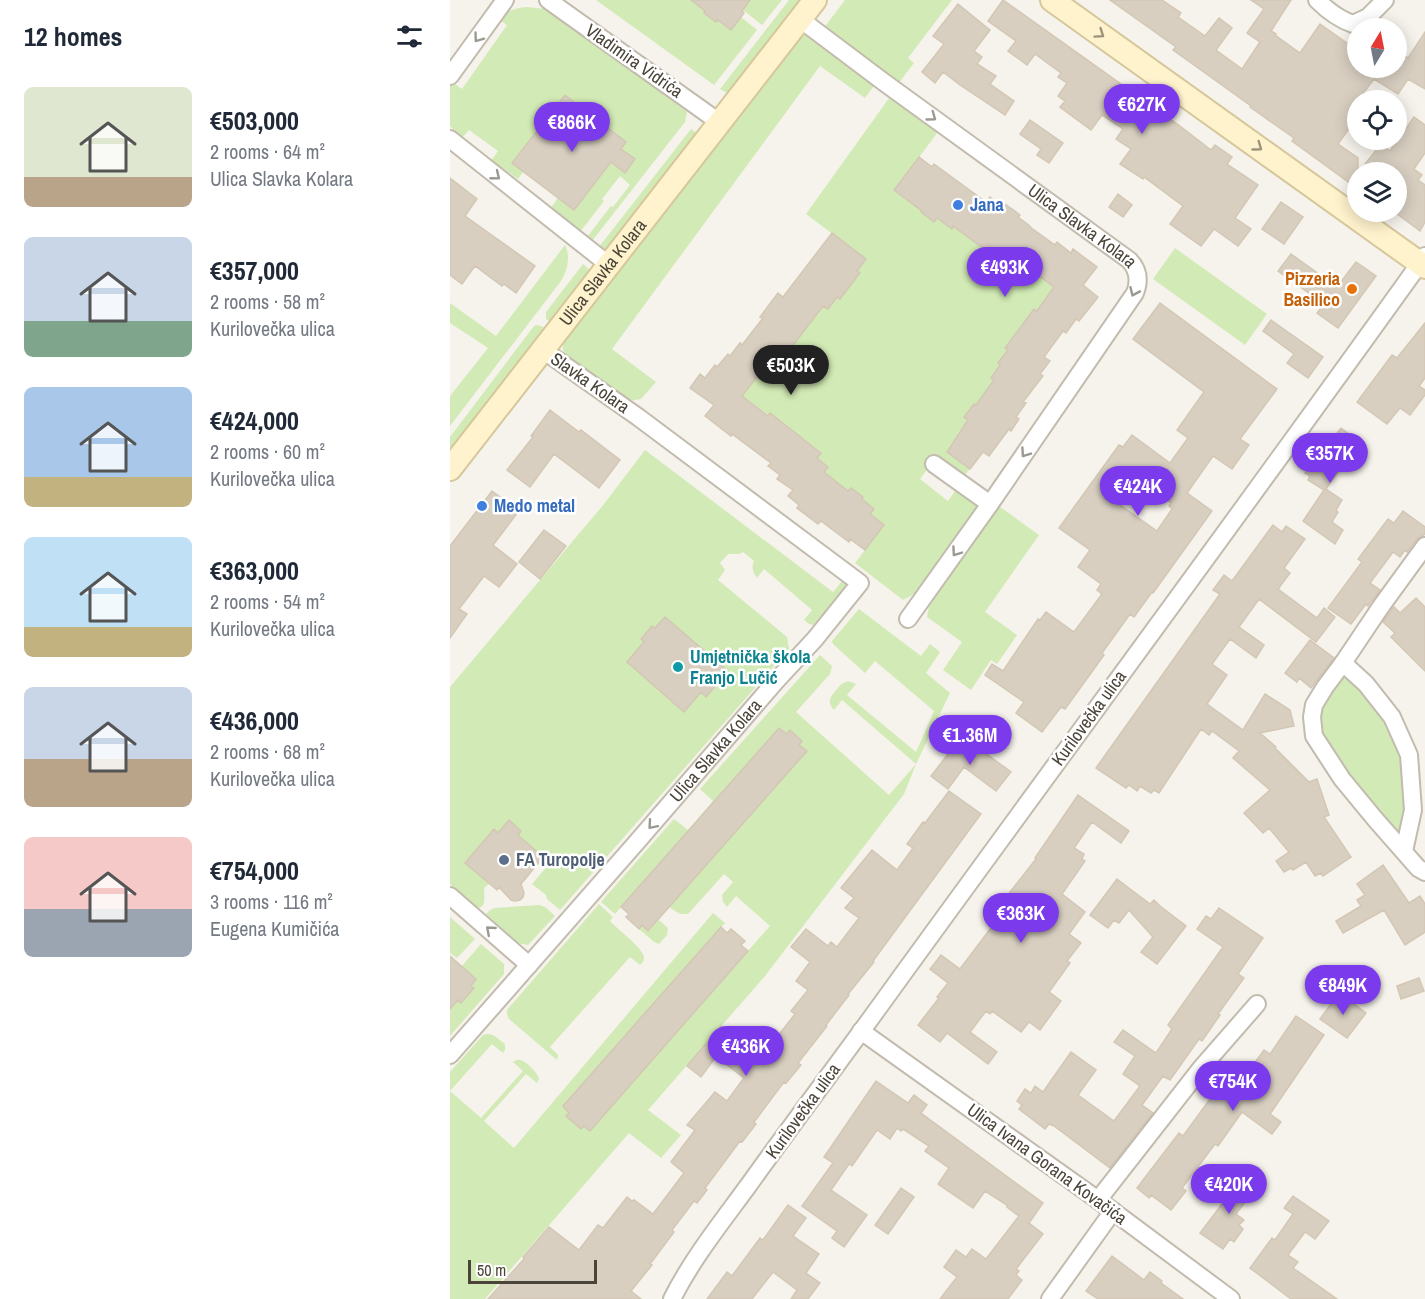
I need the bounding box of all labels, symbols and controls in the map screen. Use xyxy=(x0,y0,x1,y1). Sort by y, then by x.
street label: Vladimira Vidrića xyxy=(581,18,688,103)
north arrow xyxy=(1347,18,1407,78)
map controls xyxy=(1347,18,1407,222)
text: 12 homes xyxy=(24,19,122,54)
icon: filters xyxy=(393,20,426,53)
one-way arrow xyxy=(1093,27,1104,38)
one-way arrow xyxy=(474,31,485,42)
pin: €627K xyxy=(1100,84,1184,135)
text: €627K xyxy=(1118,90,1166,117)
button: locate xyxy=(1347,90,1407,150)
pin: €866K xyxy=(530,102,614,153)
text: €503,000 xyxy=(210,103,299,138)
text: €866K xyxy=(548,108,596,135)
one-way arrow xyxy=(925,110,936,121)
icon: home xyxy=(72,111,144,183)
text: 2 rooms · 64 m² xyxy=(210,138,325,165)
one-way arrow xyxy=(1252,140,1263,151)
button: layers xyxy=(1347,162,1407,222)
text: Ulica Slavka Kolara xyxy=(210,165,353,192)
one-way arrow xyxy=(489,168,500,179)
street label: Ulica Slavka Kolara xyxy=(1023,178,1143,273)
place label: Jana xyxy=(970,192,1004,217)
marker: Jana xyxy=(951,198,965,212)
street label: Ulica Slavka Kolara xyxy=(553,214,652,331)
pin: €493K xyxy=(963,247,1047,298)
text: €357,000 xyxy=(210,253,299,288)
text: €493K xyxy=(981,253,1029,280)
icon: home xyxy=(72,261,144,333)
place label: Pizzeria Basilico xyxy=(1283,266,1341,312)
marker: Pizzeria Basilico xyxy=(1345,282,1359,296)
one-way arrow xyxy=(1129,285,1141,296)
text: 2 rooms · 58 m² xyxy=(210,288,325,315)
text: Kurilovečka ulica xyxy=(210,315,335,342)
pin: €503K xyxy=(749,345,833,396)
street label: Slavka Kolara xyxy=(546,346,635,419)
text: €503K xyxy=(767,351,815,378)
text: €424,000 xyxy=(210,403,299,438)
icon: home xyxy=(72,411,144,483)
pin: €357K xyxy=(1288,433,1372,484)
text: 2 rooms · 60 m² xyxy=(210,438,325,465)
text: €357K xyxy=(1306,439,1354,466)
one-way arrow xyxy=(1021,446,1032,457)
text: Kurilovečka ulica xyxy=(210,465,335,492)
pin: €424K xyxy=(1096,466,1180,517)
text: €424K xyxy=(1114,472,1162,499)
place label: Medo metal xyxy=(494,493,575,518)
marker: Medo metal xyxy=(475,499,489,513)
one-way arrow xyxy=(952,545,963,556)
text: €363,000 xyxy=(210,553,299,588)
icon: home xyxy=(72,561,144,633)
text: 2 rooms · 54 m² xyxy=(210,588,325,615)
text: Kurilovečka ulica xyxy=(210,615,335,642)
place label: Umjetnička škola Franjo Lučić xyxy=(690,644,811,690)
marker: Umjetnička škola Franjo Lučić xyxy=(671,660,685,674)
street label: Kurilovečka ulica xyxy=(1045,665,1132,771)
street label: Ulica Slavka Kolara xyxy=(664,693,767,807)
text: €436,000 xyxy=(210,703,299,738)
icon: home xyxy=(72,711,144,783)
pin: €1.36M xyxy=(921,715,1019,766)
text: €1.36M xyxy=(943,721,997,748)
text: 2 rooms · 68 m² xyxy=(210,738,325,765)
text: Kurilovečka ulica xyxy=(210,765,335,792)
one-way arrow xyxy=(648,818,659,829)
place label: FA Turopolje xyxy=(516,847,605,872)
text: €754,000 xyxy=(210,853,299,888)
marker: FA Turopolje xyxy=(497,853,511,867)
icon: home xyxy=(72,861,144,933)
text: 3 rooms · 116 m² xyxy=(210,888,333,915)
pin: €363K xyxy=(979,893,1063,944)
text: €363K xyxy=(997,899,1045,926)
text: Eugena Kumičića xyxy=(210,915,339,942)
one-way arrow xyxy=(486,926,497,937)
pin: €849K xyxy=(1301,965,1385,1016)
text: €849K xyxy=(1319,971,1367,998)
pin: €436K xyxy=(704,1026,788,1077)
text: €436K xyxy=(722,1032,770,1059)
street label: Kurilovečka ulica xyxy=(759,1058,846,1164)
pin: €754K xyxy=(1191,1061,1275,1112)
text: €754K xyxy=(1209,1067,1257,1094)
street label: Ulica Ivana Gorana Kovačića xyxy=(962,1097,1132,1230)
pin: €420K xyxy=(1187,1164,1271,1215)
text: €420K xyxy=(1205,1170,1253,1197)
scale bar xyxy=(468,1257,597,1284)
text: 50 m xyxy=(477,1259,506,1281)

